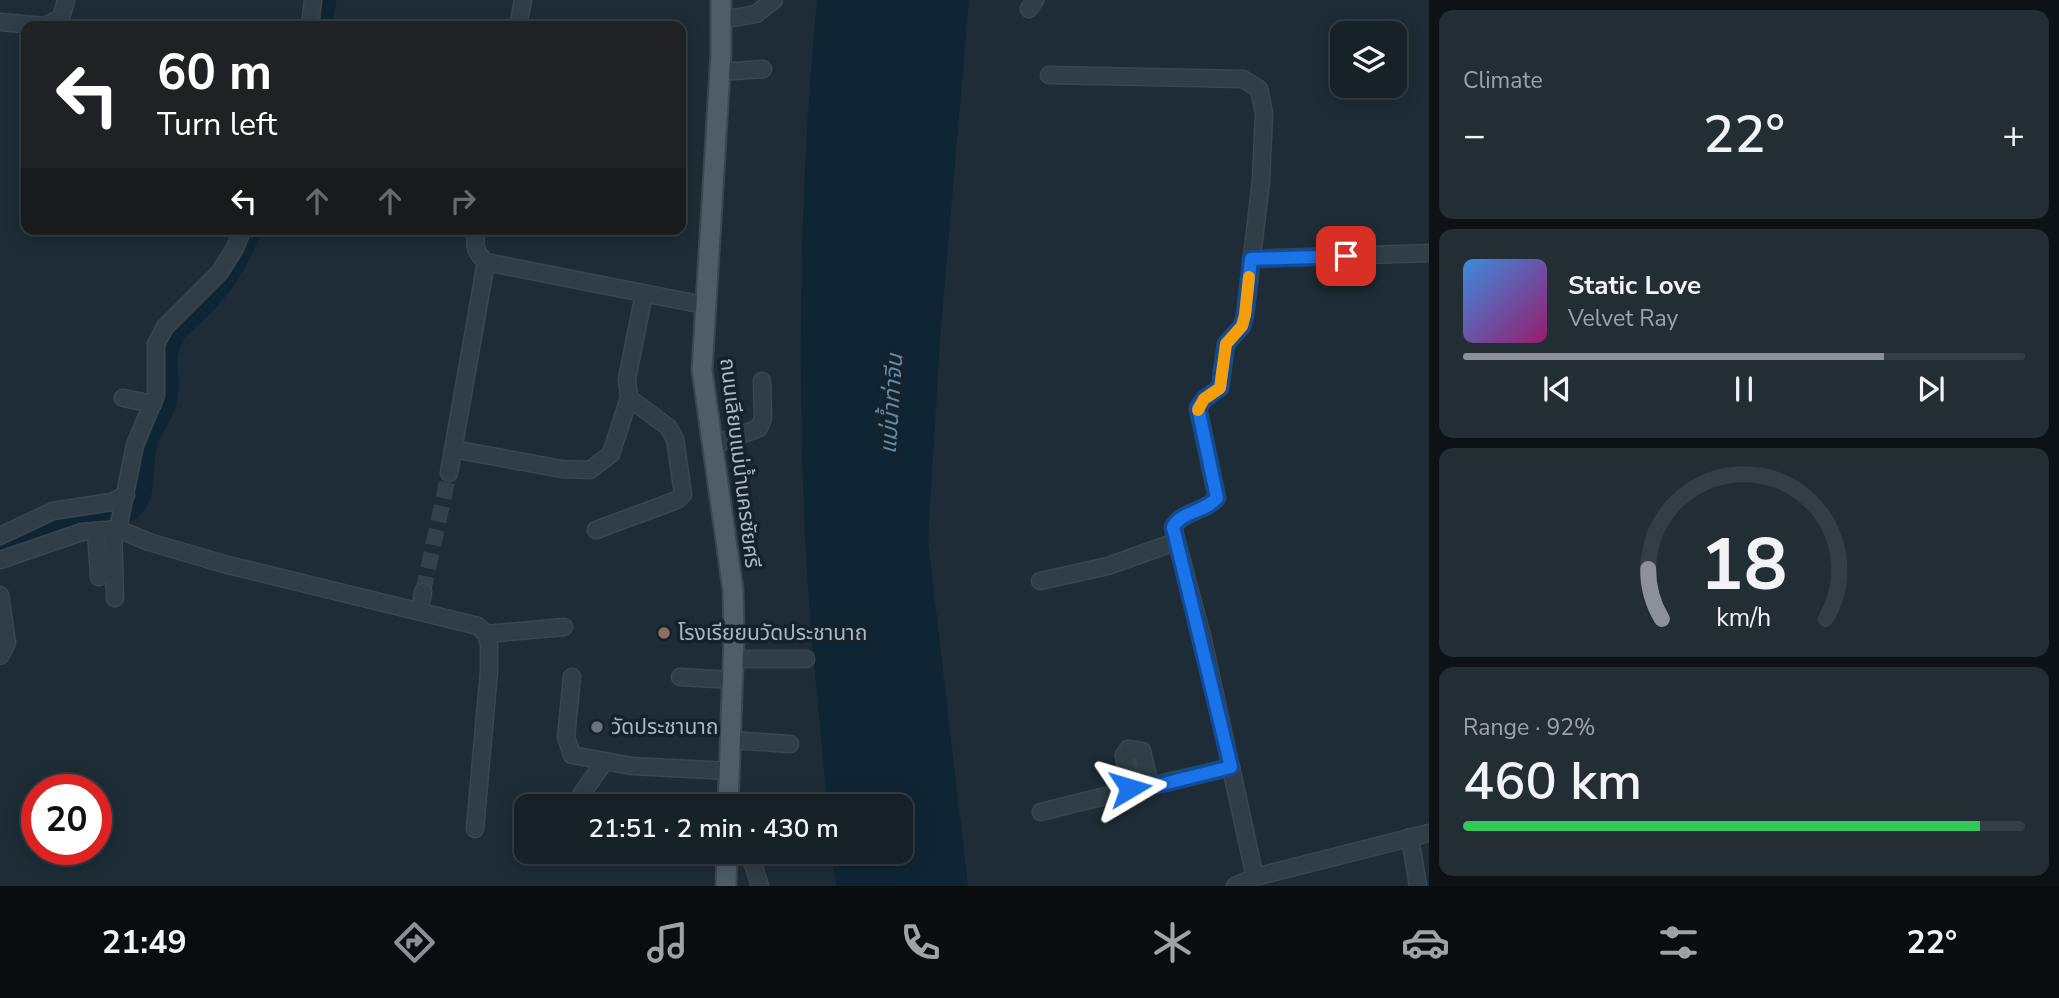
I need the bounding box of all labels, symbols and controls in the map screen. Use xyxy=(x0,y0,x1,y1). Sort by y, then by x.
map controls xyxy=(1330,21,1407,98)
button: layers xyxy=(1330,21,1407,98)
text: 60 m xyxy=(157,39,272,106)
icon: left xyxy=(42,49,133,140)
text: Climate xyxy=(1463,65,1543,96)
text: 22° xyxy=(1703,99,1785,170)
text: Turn left xyxy=(157,103,277,146)
text: − xyxy=(1463,110,1486,161)
text: + xyxy=(2002,110,2025,161)
icon: left xyxy=(225,182,263,220)
icon: ahead xyxy=(298,182,336,220)
icon: ahead xyxy=(371,182,409,220)
icon: right xyxy=(444,182,482,220)
pin xyxy=(1316,226,1376,286)
icon: arrive xyxy=(1327,237,1365,275)
text: Static Love xyxy=(1568,268,1701,303)
text: Velvet Ray xyxy=(1568,303,1678,334)
water label: แม่น้ำท่าจีน xyxy=(872,351,911,455)
street label: ถนนเลียบแม่น้ำนครชัยศรี xyxy=(713,356,768,570)
icon: previous xyxy=(1538,370,1576,408)
icon: pause xyxy=(1725,370,1763,408)
icon: next xyxy=(1912,370,1950,408)
text: 18 xyxy=(1700,515,1788,615)
text: km/h xyxy=(1716,600,1772,634)
place label: โรงเรียยนวัดประชานาถ xyxy=(678,619,867,647)
marker: โรงเรียยนวัดประชานาถ xyxy=(656,625,672,641)
text: Range · 92% xyxy=(1463,712,1595,743)
place label: วัดประชานาถ xyxy=(611,713,718,741)
marker: วัดประชานาถ xyxy=(589,719,605,735)
text: 460 km xyxy=(1463,746,1642,817)
position arrow xyxy=(1093,751,1167,825)
speed limit sign: 20 xyxy=(21,774,112,865)
text: 21:51 · 2 min · 430 m xyxy=(588,811,839,846)
icon: directions xyxy=(390,918,439,967)
icon: music xyxy=(643,918,692,967)
icon: phone xyxy=(896,918,945,967)
icon: climate xyxy=(1148,918,1197,967)
icon: car xyxy=(1401,918,1450,967)
icon: filters xyxy=(1654,918,1703,967)
text: 21:49 xyxy=(102,921,187,964)
text: 22° xyxy=(1907,921,1957,964)

